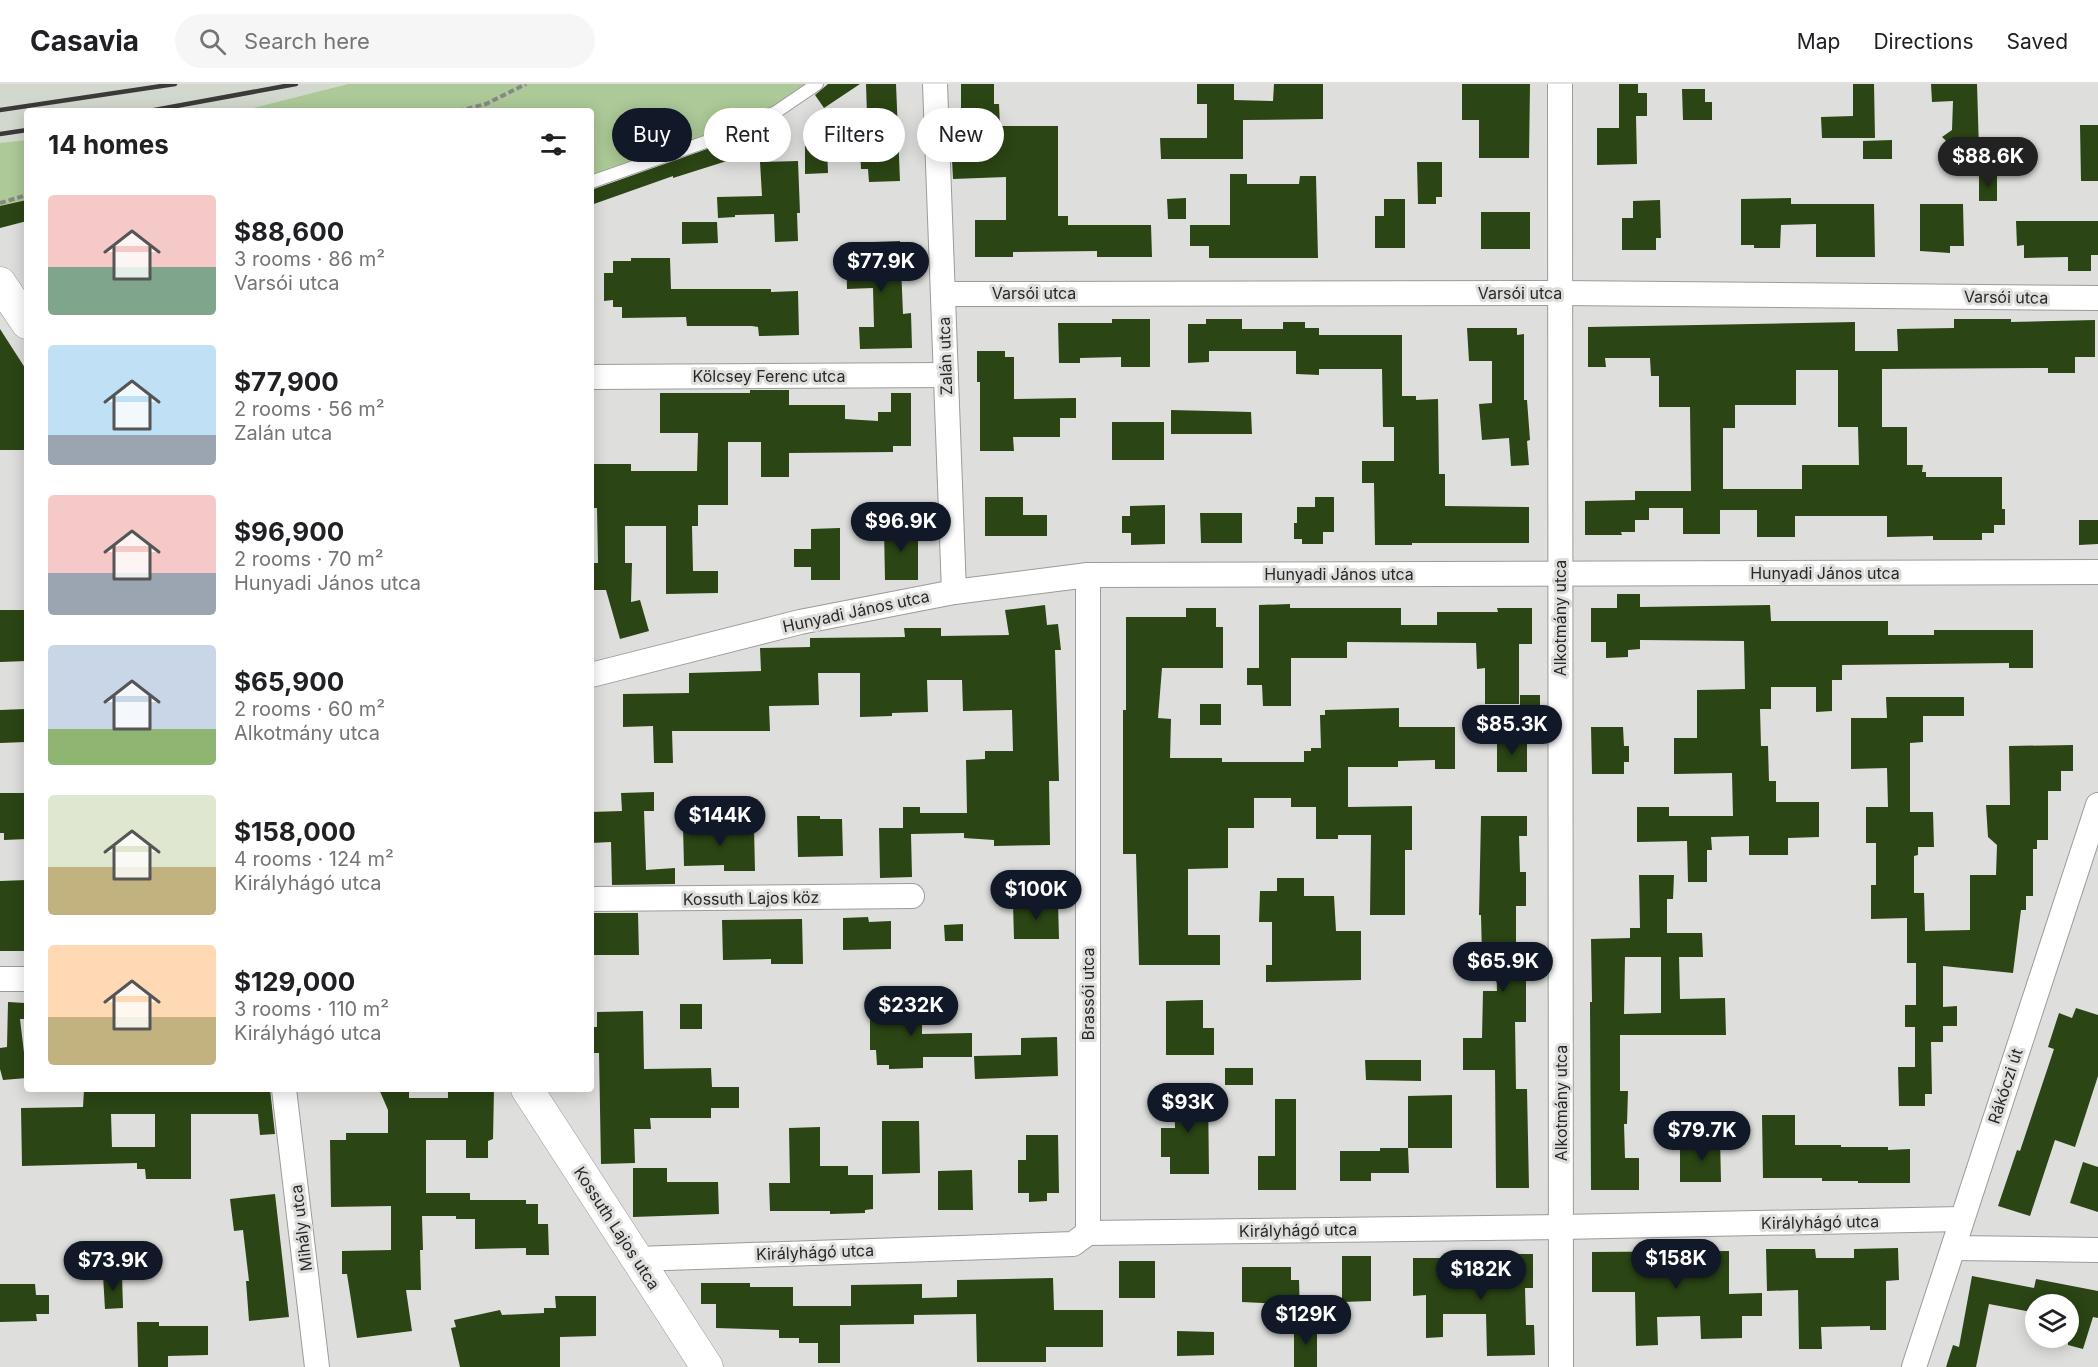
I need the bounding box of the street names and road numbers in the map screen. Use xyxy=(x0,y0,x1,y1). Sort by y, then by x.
street label: Varsói utca xyxy=(992,283,1076,303)
street label: Varsói utca xyxy=(1478,283,1562,303)
street label: Varsói utca xyxy=(1964,286,2048,308)
street label: Zalán utca xyxy=(934,316,956,396)
street label: Kölcsey Ferenc utca xyxy=(693,366,845,386)
street label: Alkotmány utca xyxy=(1550,560,1570,676)
street label: Hunyadi János utca xyxy=(1750,563,1900,583)
street label: Hunyadi János utca xyxy=(1264,564,1414,584)
street label: Hunyadi János utca xyxy=(781,586,931,636)
street label: Kossuth Lajos köz xyxy=(683,887,819,909)
street label: Brassói utca xyxy=(1078,947,1098,1041)
street label: Alkotmány utca xyxy=(1551,1045,1571,1161)
street label: Rákóczi út xyxy=(1983,1046,2027,1126)
street label: Kossuth Lajos utca xyxy=(570,1163,664,1293)
street label: Mihály utca xyxy=(286,1184,316,1272)
street label: Királyhágó utca xyxy=(1761,1211,1879,1233)
street label: Királyhágó utca xyxy=(1239,1219,1357,1241)
street label: Királyhágó utca xyxy=(756,1240,874,1264)

